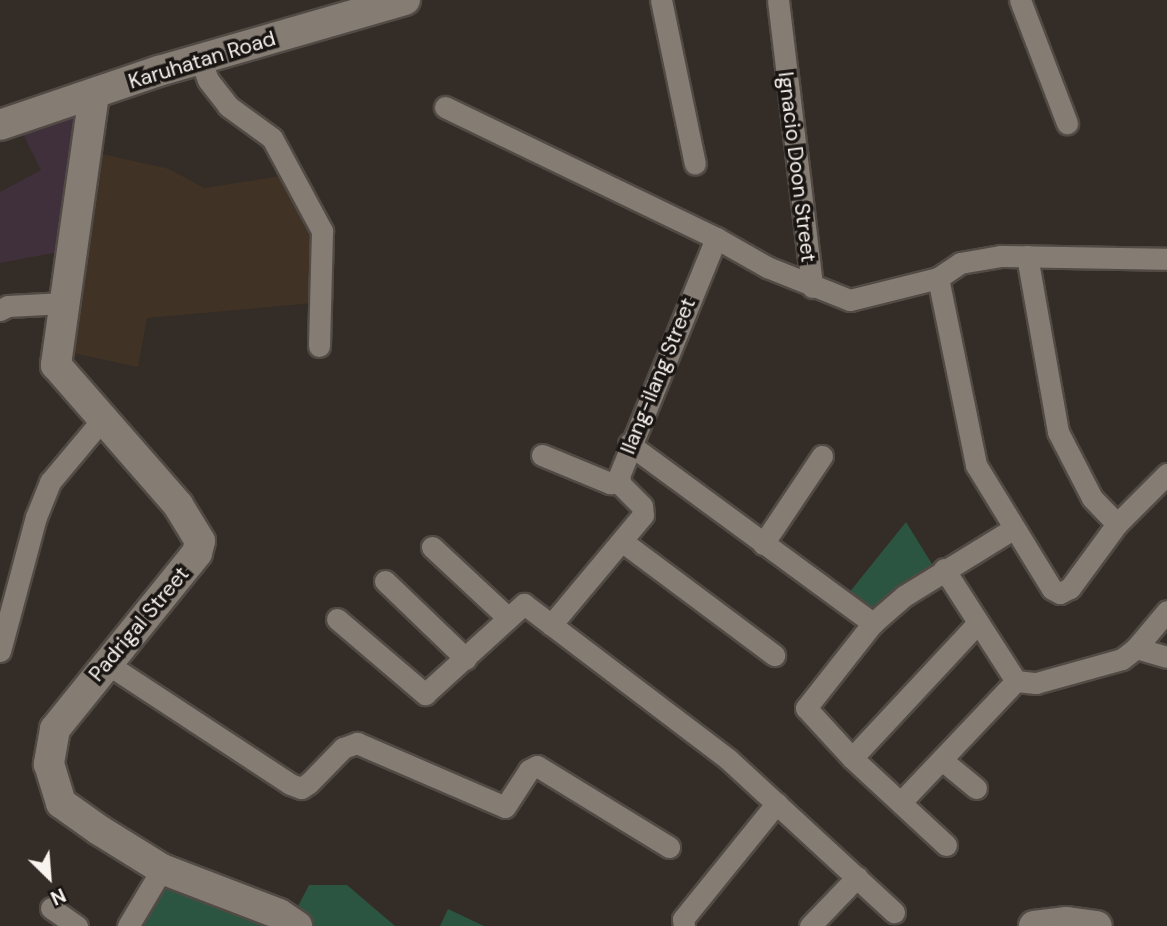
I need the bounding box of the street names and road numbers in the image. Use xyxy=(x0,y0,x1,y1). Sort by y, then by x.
street label: Karuhatan Road xyxy=(125,26,279,94)
street label: Ignacio Doon Street xyxy=(773,70,821,264)
street label: Ilang-ilang Street xyxy=(615,294,701,458)
street label: Padrigal Street xyxy=(84,562,194,686)

